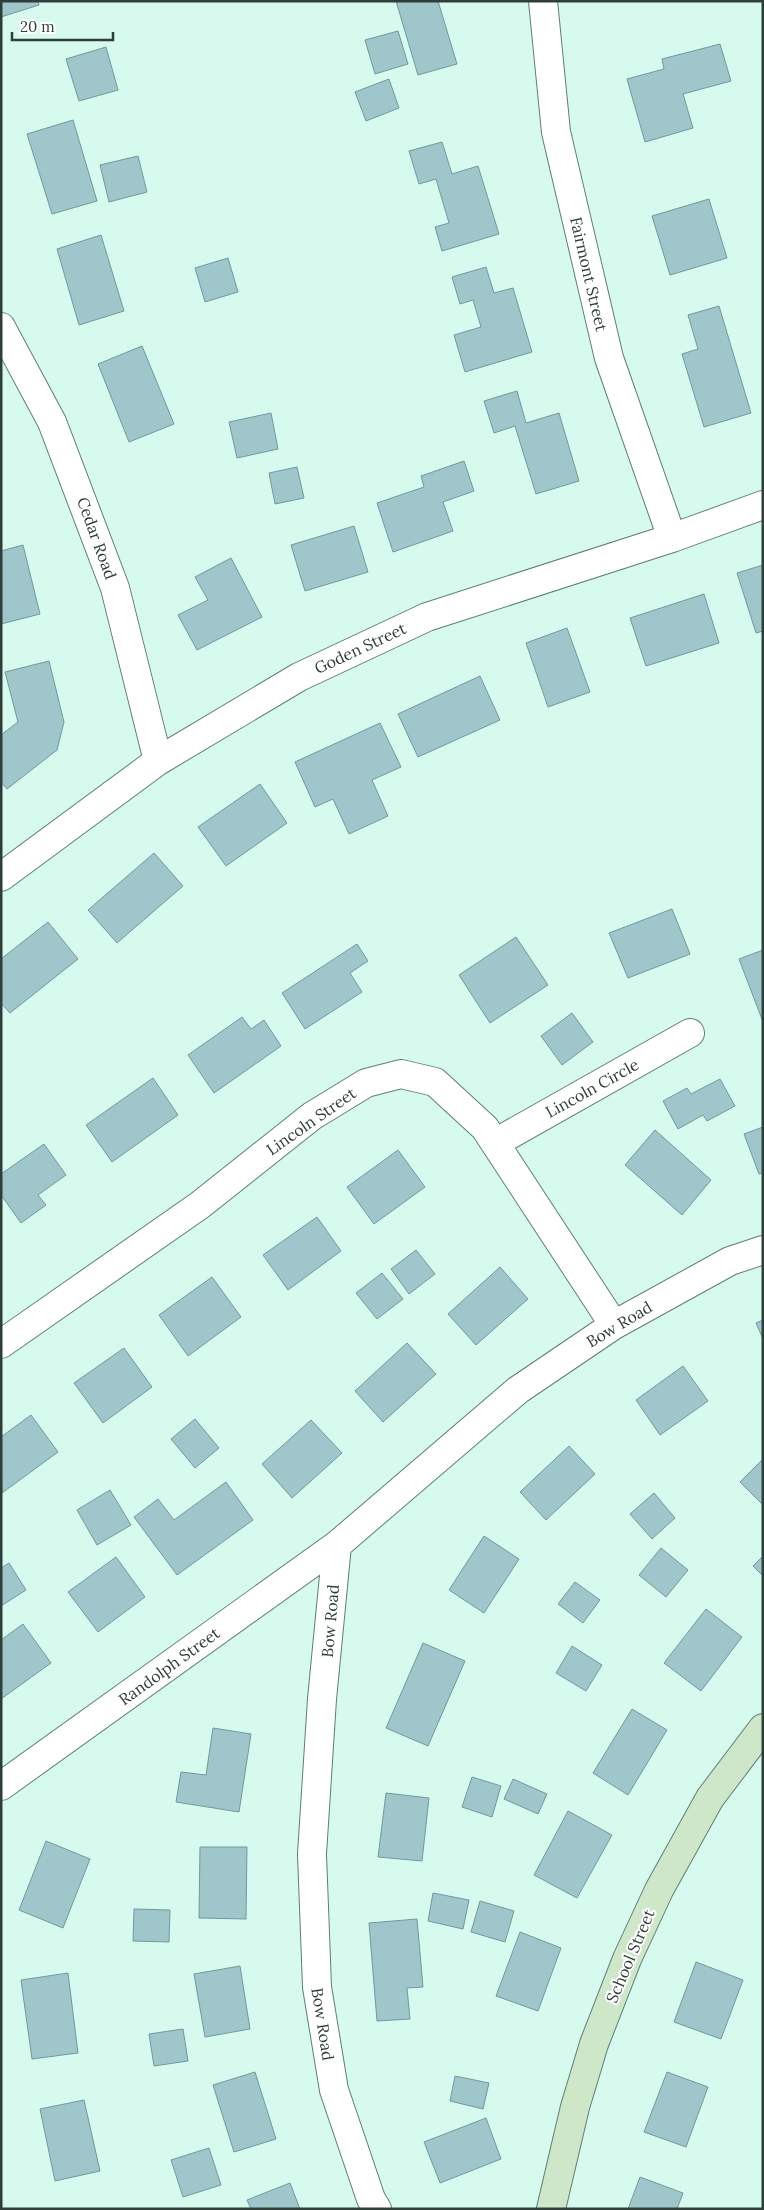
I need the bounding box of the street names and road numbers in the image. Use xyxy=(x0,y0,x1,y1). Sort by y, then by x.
street label: Fairmont Street xyxy=(566,215,612,334)
street label: Cedar Road xyxy=(73,494,121,582)
street label: Goden Street xyxy=(311,618,410,678)
street label: Lincoln Circle xyxy=(542,1054,642,1122)
street label: Lincoln Street xyxy=(262,1082,360,1159)
street label: Bow Road xyxy=(582,1296,656,1351)
street label: Bow Road xyxy=(317,1583,343,1658)
street label: Randolph Street xyxy=(115,1622,224,1709)
street label: School Street xyxy=(601,1905,659,2006)
street label: Bow Road xyxy=(307,1986,339,2062)

